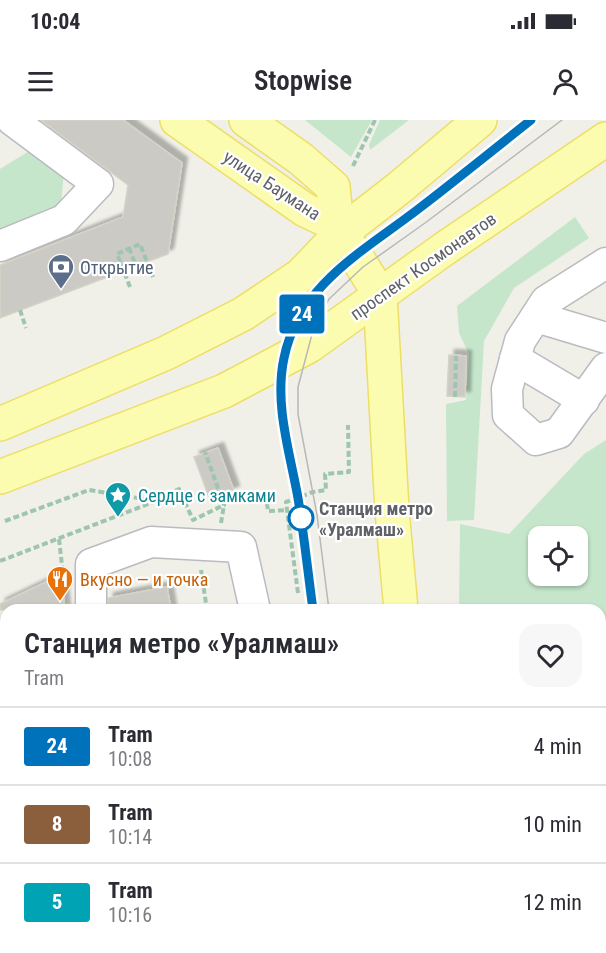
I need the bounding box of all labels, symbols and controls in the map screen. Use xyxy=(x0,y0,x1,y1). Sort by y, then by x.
text: 10:04 xyxy=(30,9,81,34)
icon: menu xyxy=(24,65,57,98)
text: Stopwise xyxy=(254,65,352,97)
icon: person xyxy=(549,65,582,98)
street label: улица Баумана xyxy=(219,146,325,224)
street label: проспект Космонавтов xyxy=(346,208,500,324)
bank icon: Открытие xyxy=(46,252,76,290)
place label: Открытие xyxy=(80,257,154,278)
line badge: 24 xyxy=(275,294,329,334)
text: 24 xyxy=(291,302,313,326)
place icon: Сердце с замками xyxy=(103,480,133,518)
place label: Сердце с замками xyxy=(138,485,276,506)
place label: Станция метро «Уралмаш» xyxy=(319,498,433,540)
marker: Станция метро «Уралмаш» xyxy=(288,505,314,531)
map controls xyxy=(528,526,588,586)
button: locate xyxy=(528,526,588,586)
restaurant icon: Вкусно — и точка xyxy=(45,564,75,602)
place label: Вкусно — и точка xyxy=(80,569,208,590)
button: heart xyxy=(519,624,582,687)
text: Станция метро «Уралмаш» xyxy=(24,627,339,660)
text: Tram xyxy=(24,666,64,690)
text: Tram xyxy=(108,722,153,747)
text: 24 xyxy=(46,734,68,758)
text: 4 min xyxy=(534,734,582,759)
text: 10:08 xyxy=(108,747,152,771)
text: Tram xyxy=(108,800,153,825)
text: 8 xyxy=(52,812,62,836)
text: 10 min xyxy=(523,812,582,837)
text: 10:14 xyxy=(108,825,152,849)
text: Tram xyxy=(108,878,153,903)
text: 5 xyxy=(52,890,62,914)
text: 12 min xyxy=(523,890,582,915)
text: 10:16 xyxy=(108,903,152,927)

